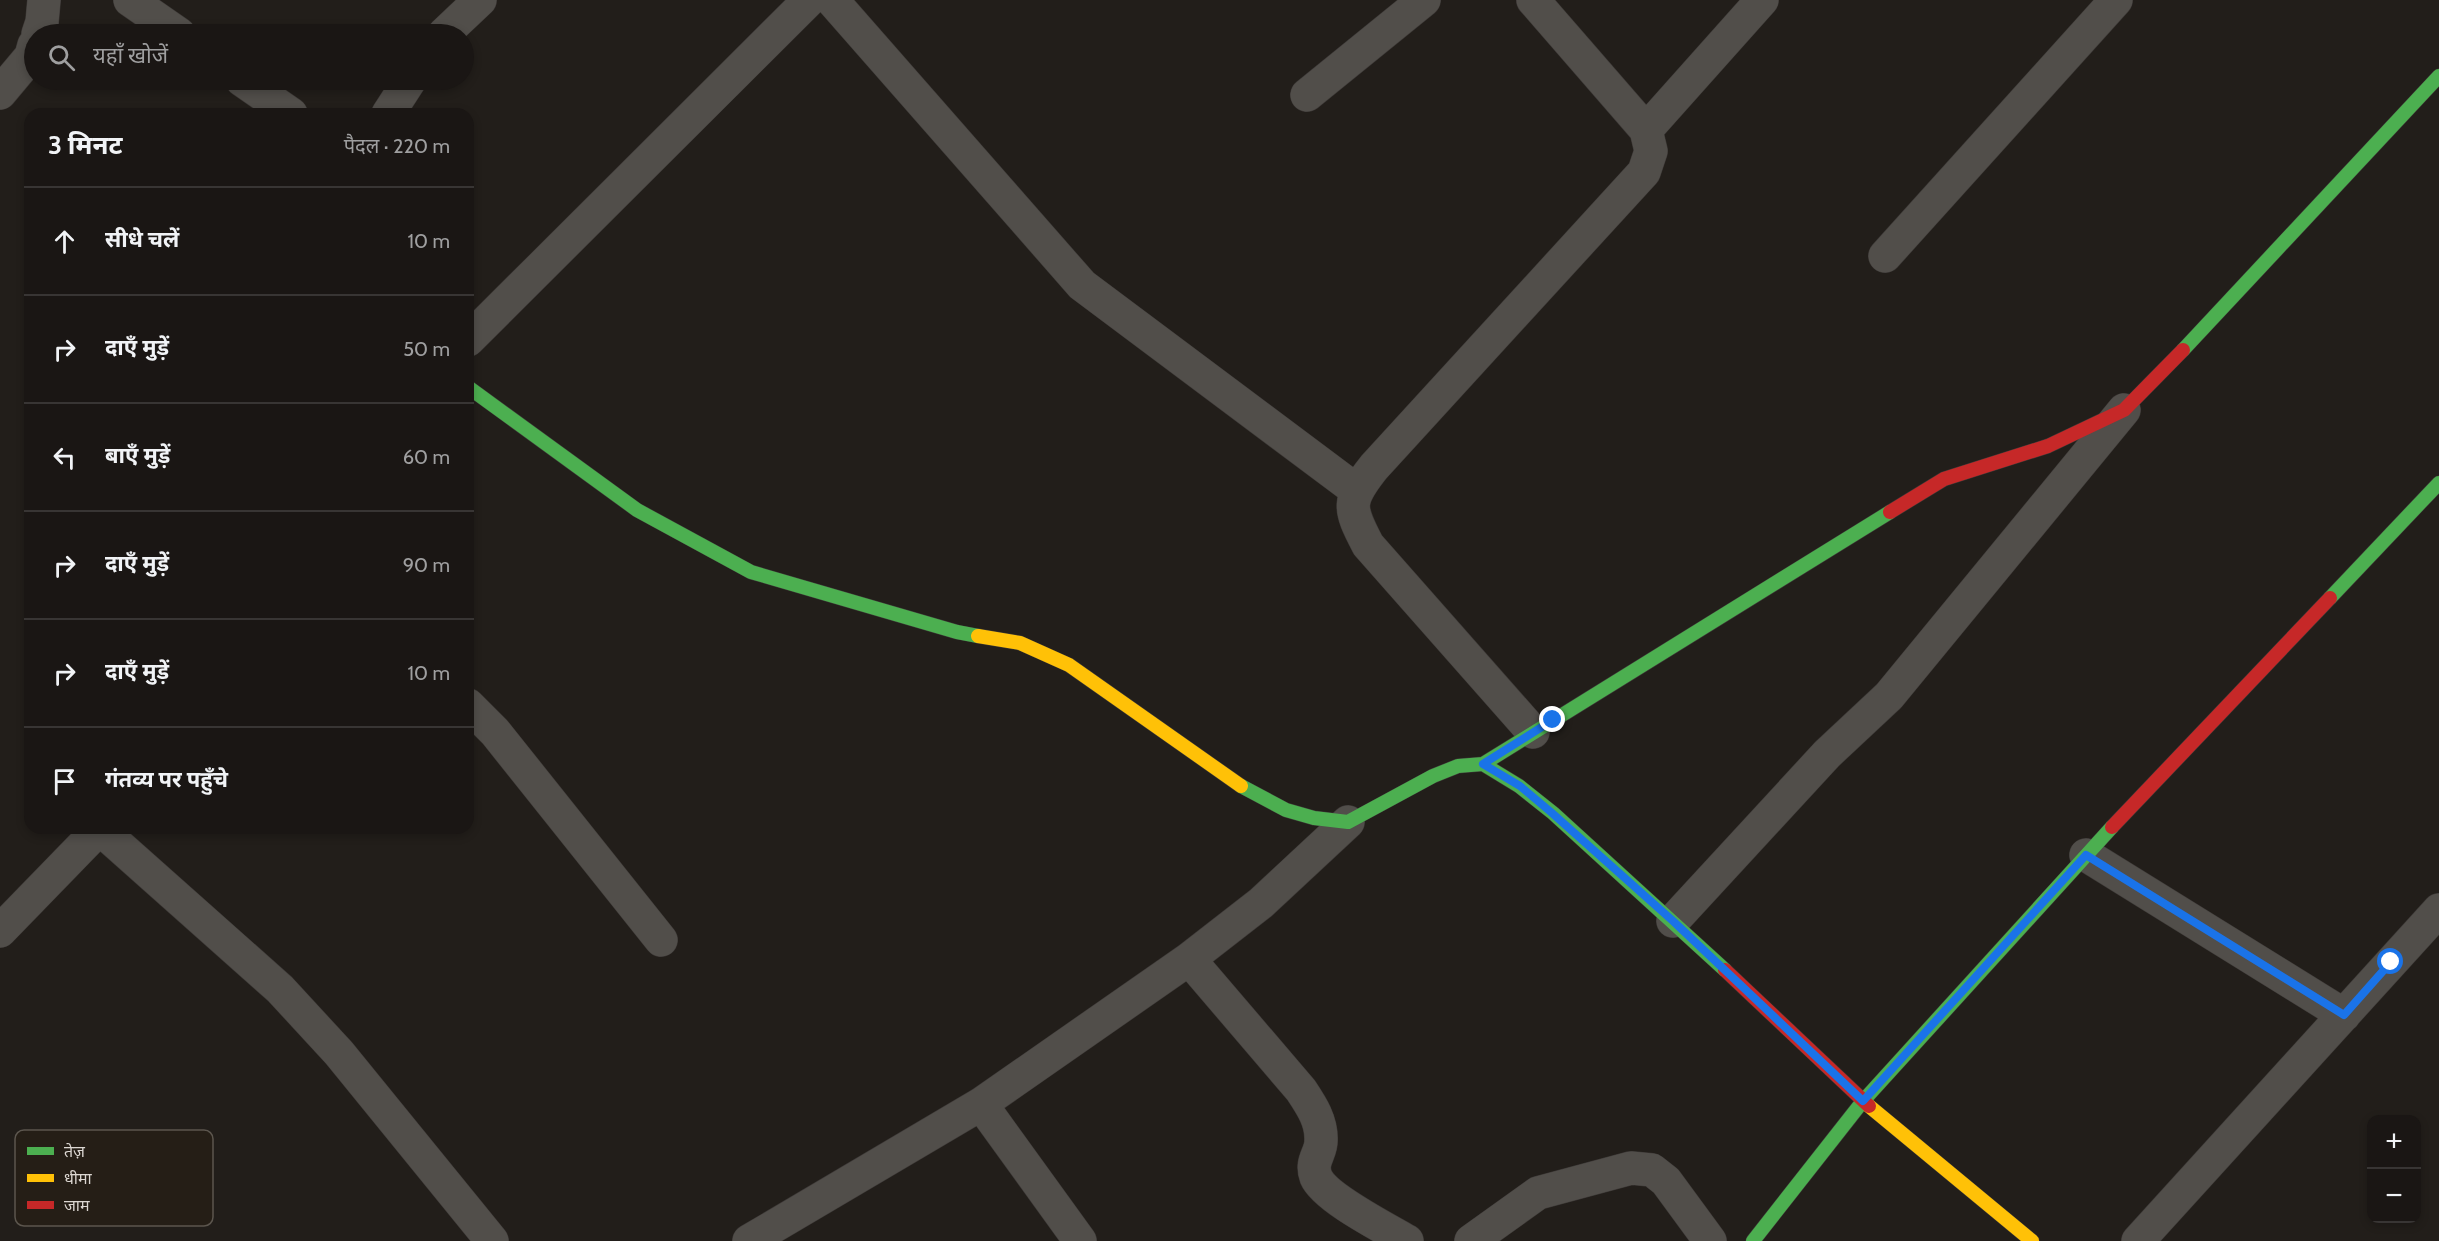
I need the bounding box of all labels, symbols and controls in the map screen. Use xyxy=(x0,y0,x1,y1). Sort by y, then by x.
search box xyxy=(24,24,474,90)
icon: search xyxy=(45,41,78,74)
text: यहाँ खोजें xyxy=(93,42,168,69)
text: 3 मिनट xyxy=(48,129,122,161)
text: पैदल · 220 m xyxy=(344,134,450,158)
icon: ahead xyxy=(48,225,81,258)
text: सीधे चलें xyxy=(105,226,179,253)
text: 10 m xyxy=(407,229,450,253)
icon: right xyxy=(48,333,81,366)
text: दाएँ मुड़ें xyxy=(105,334,169,361)
text: 50 m xyxy=(403,337,450,361)
icon: left xyxy=(48,441,81,474)
text: बाएँ मुड़ें xyxy=(105,442,170,469)
text: 60 m xyxy=(403,445,450,469)
icon: right xyxy=(48,549,81,582)
text: दाएँ मुड़ें xyxy=(105,550,169,577)
text: 90 m xyxy=(403,553,450,577)
icon: right xyxy=(48,657,81,690)
text: दाएँ मुड़ें xyxy=(105,658,169,685)
text: 10 m xyxy=(407,661,450,685)
route end xyxy=(1539,706,1565,732)
icon: arrive xyxy=(48,765,81,798)
text: गंतव्य पर पहुँचे xyxy=(105,766,228,793)
route start xyxy=(2377,948,2403,974)
map controls xyxy=(2367,1115,2421,1223)
button: + xyxy=(2367,1115,2421,1169)
legend xyxy=(15,1130,213,1226)
text: तेज़ xyxy=(64,1142,86,1161)
text: धीमा xyxy=(64,1169,93,1188)
button: − xyxy=(2367,1169,2421,1223)
text: जाम xyxy=(64,1196,90,1215)

